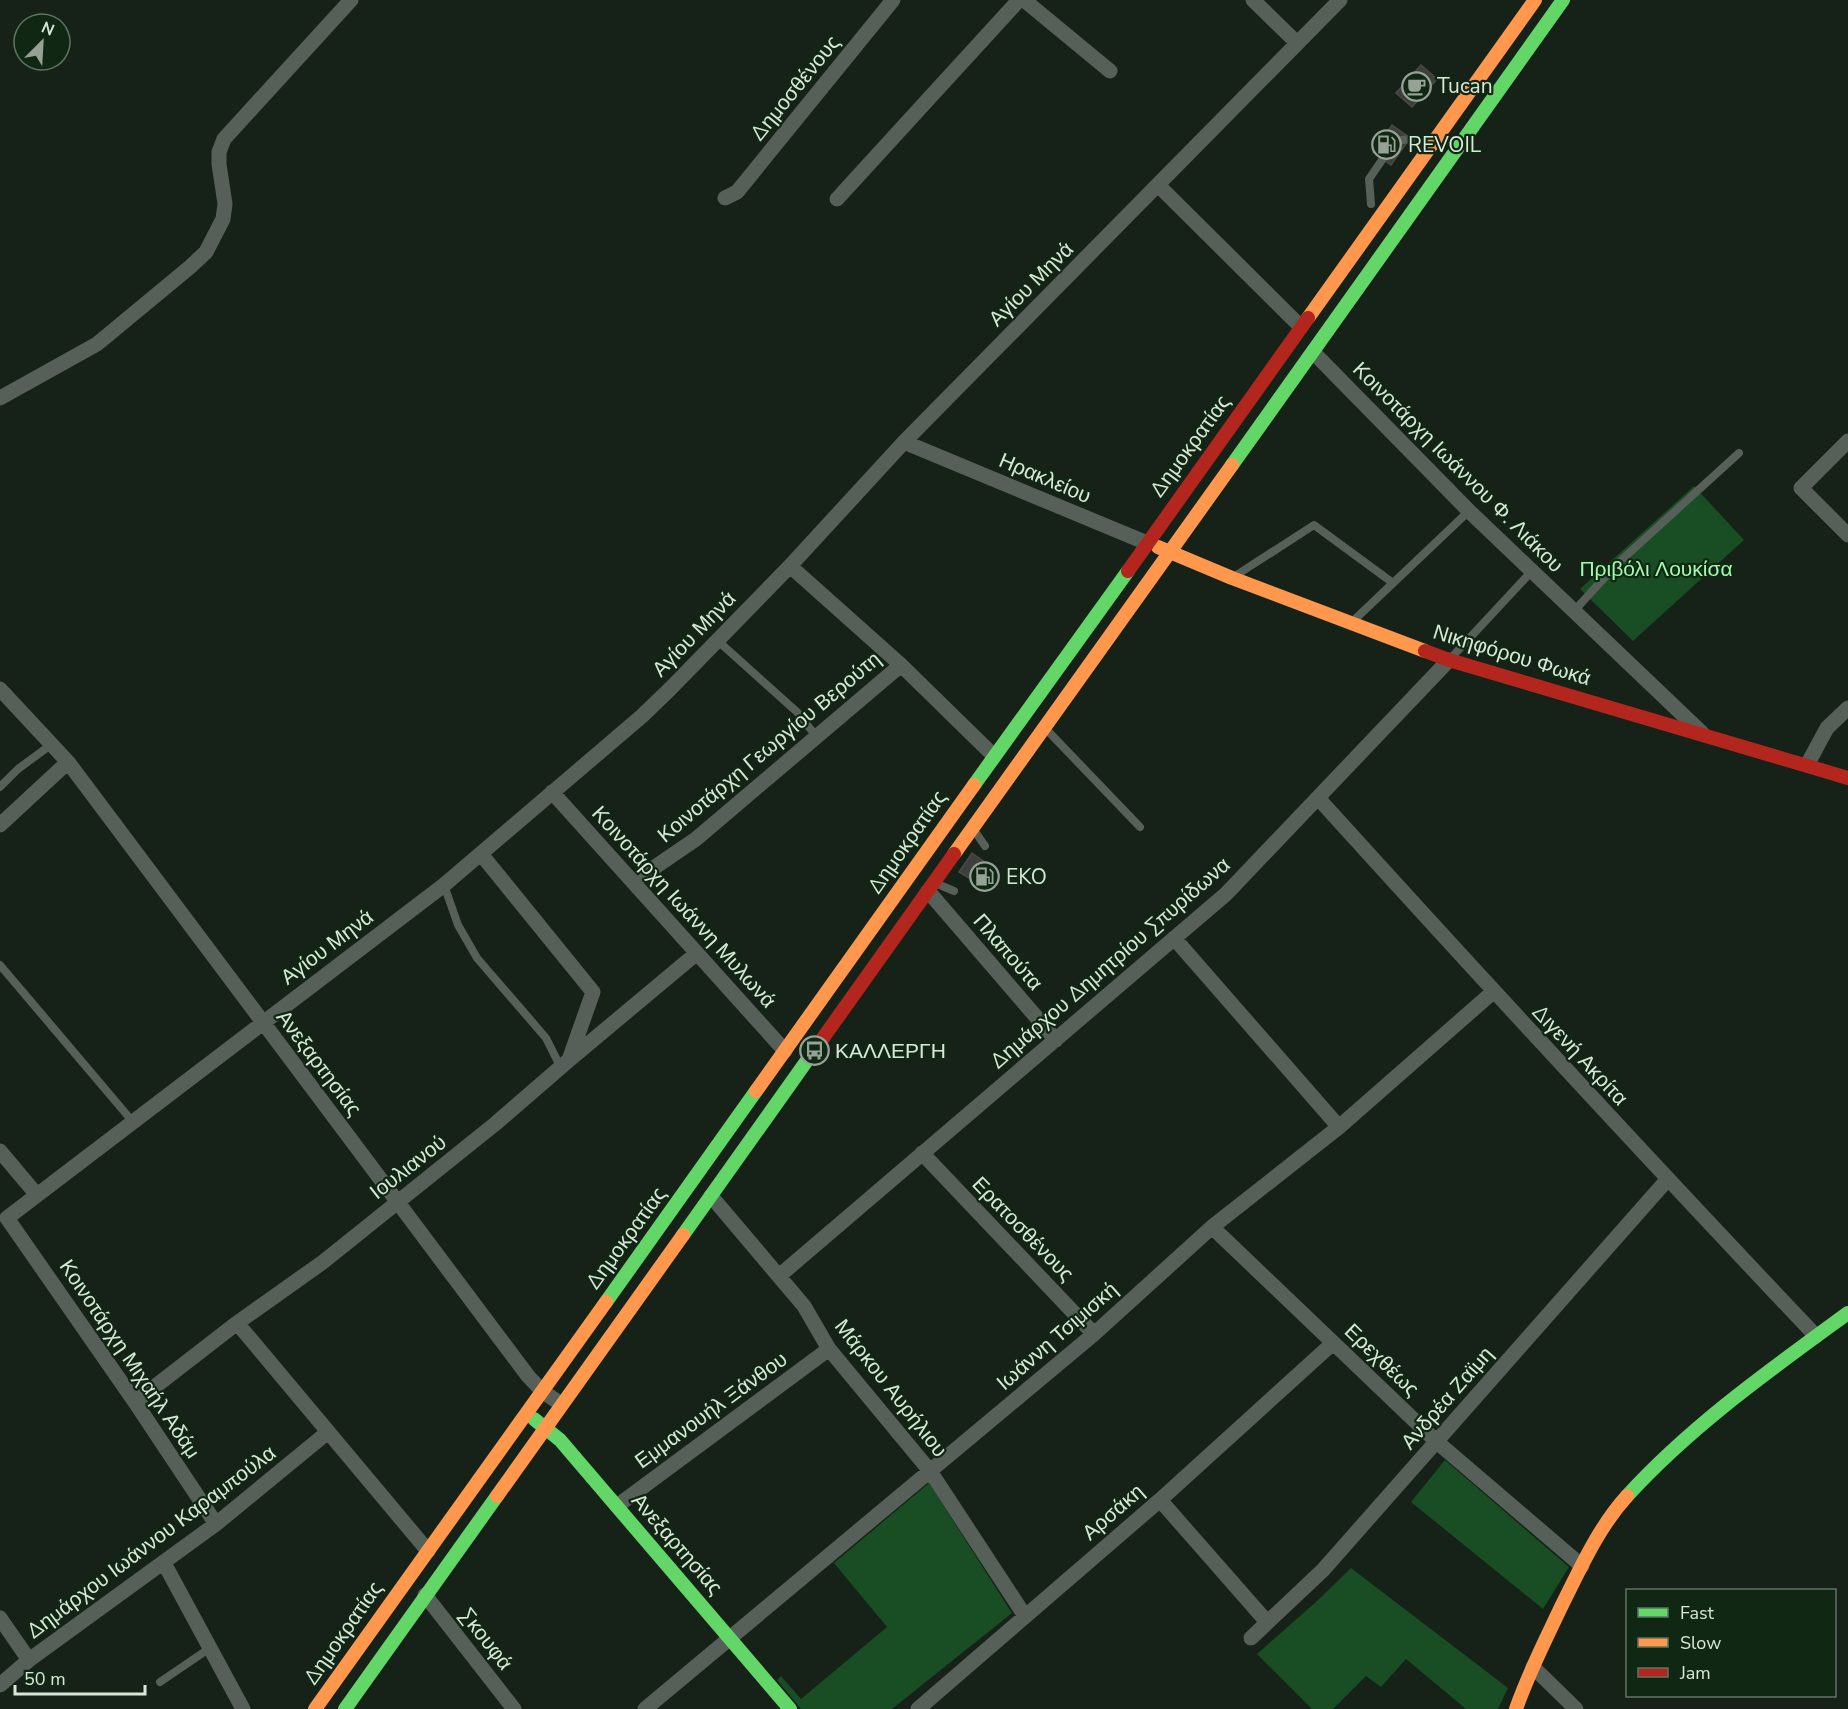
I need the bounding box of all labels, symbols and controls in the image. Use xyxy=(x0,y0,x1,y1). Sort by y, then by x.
north arrow xyxy=(12,12,72,72)
text: N xyxy=(38,17,58,42)
street label: Δημοσθένους xyxy=(744,29,846,147)
cafe icon: Tucan xyxy=(1400,70,1432,102)
place label: Tucan xyxy=(1437,72,1493,100)
fuel station icon: REVOIL xyxy=(1371,129,1403,161)
place label: REVOIL xyxy=(1408,131,1482,159)
street label: Αγίου Μηνά xyxy=(983,236,1079,332)
street label: Κοινοτάρχη Ιωάννου Φ. Λιάκου xyxy=(1347,356,1569,578)
street label: Δημοκρατίας xyxy=(1143,389,1237,503)
street label: Ηρακλείου xyxy=(995,446,1095,510)
park label: Πριβόλι Λουκίσα xyxy=(1579,555,1733,583)
street label: Αγίου Μηνά xyxy=(646,585,742,683)
street label: Νικηφόρου Φωκά xyxy=(1430,618,1594,692)
street label: Κοινοτάρχη Γεωργίου Βερούτη xyxy=(651,645,887,849)
street label: Δημοκρατίας xyxy=(861,785,953,899)
street label: Κοινοτάρχη Ιωάννη Μυλωνά xyxy=(586,800,782,1014)
street label: Δημάρχου Δημητρίου Σπυρίδωνα xyxy=(984,851,1236,1075)
fuel station icon: EKO xyxy=(969,861,1001,893)
place label: EKO xyxy=(1006,863,1047,891)
street label: Αγίου Μηνά xyxy=(275,903,379,991)
street label: Πλαπούτα xyxy=(967,908,1049,996)
street label: Διγενή Ακρίτα xyxy=(1526,998,1634,1112)
street label: Ανεξαρτησίας xyxy=(270,1004,368,1122)
bus stop icon: ΚΑΛΛΕΡΓΗ xyxy=(798,1035,830,1067)
place label: ΚΑΛΛΕΡΓΗ xyxy=(835,1037,946,1065)
street label: Ιουλιανού xyxy=(364,1128,452,1206)
street label: Ερατοσθένους xyxy=(966,1171,1080,1287)
street label: Δημοκρατίας xyxy=(579,1181,673,1295)
street label: Κοινοτάρχη Μιχαήλ Αδάμ xyxy=(53,1254,207,1464)
street label: Ιωάννη Τσιμισκή xyxy=(990,1276,1124,1396)
street label: Μάρκου Αυρήλιου xyxy=(828,1313,954,1463)
street label: Ερεχθέως xyxy=(1338,1317,1426,1403)
street label: Ανδρέα Ζαϊμη xyxy=(1395,1341,1499,1455)
street label: Εμμανουήλ Ξάνθου xyxy=(629,1345,793,1475)
street label: Δημάρχου Ιωάννου Καραμπούλα xyxy=(21,1439,281,1645)
street label: Αρσάκη xyxy=(1076,1477,1150,1547)
street label: Ανεξαρτησίας xyxy=(625,1487,729,1601)
street label: Δημοκρατίας xyxy=(297,1576,389,1690)
legend xyxy=(1626,1589,1836,1697)
text: Fast xyxy=(1680,1601,1715,1625)
street label: Σκουφά xyxy=(453,1602,519,1676)
text: Slow xyxy=(1680,1631,1721,1655)
scale bar xyxy=(15,1658,146,1696)
text: Jam xyxy=(1679,1661,1711,1685)
text: 50 m xyxy=(24,1667,66,1691)

